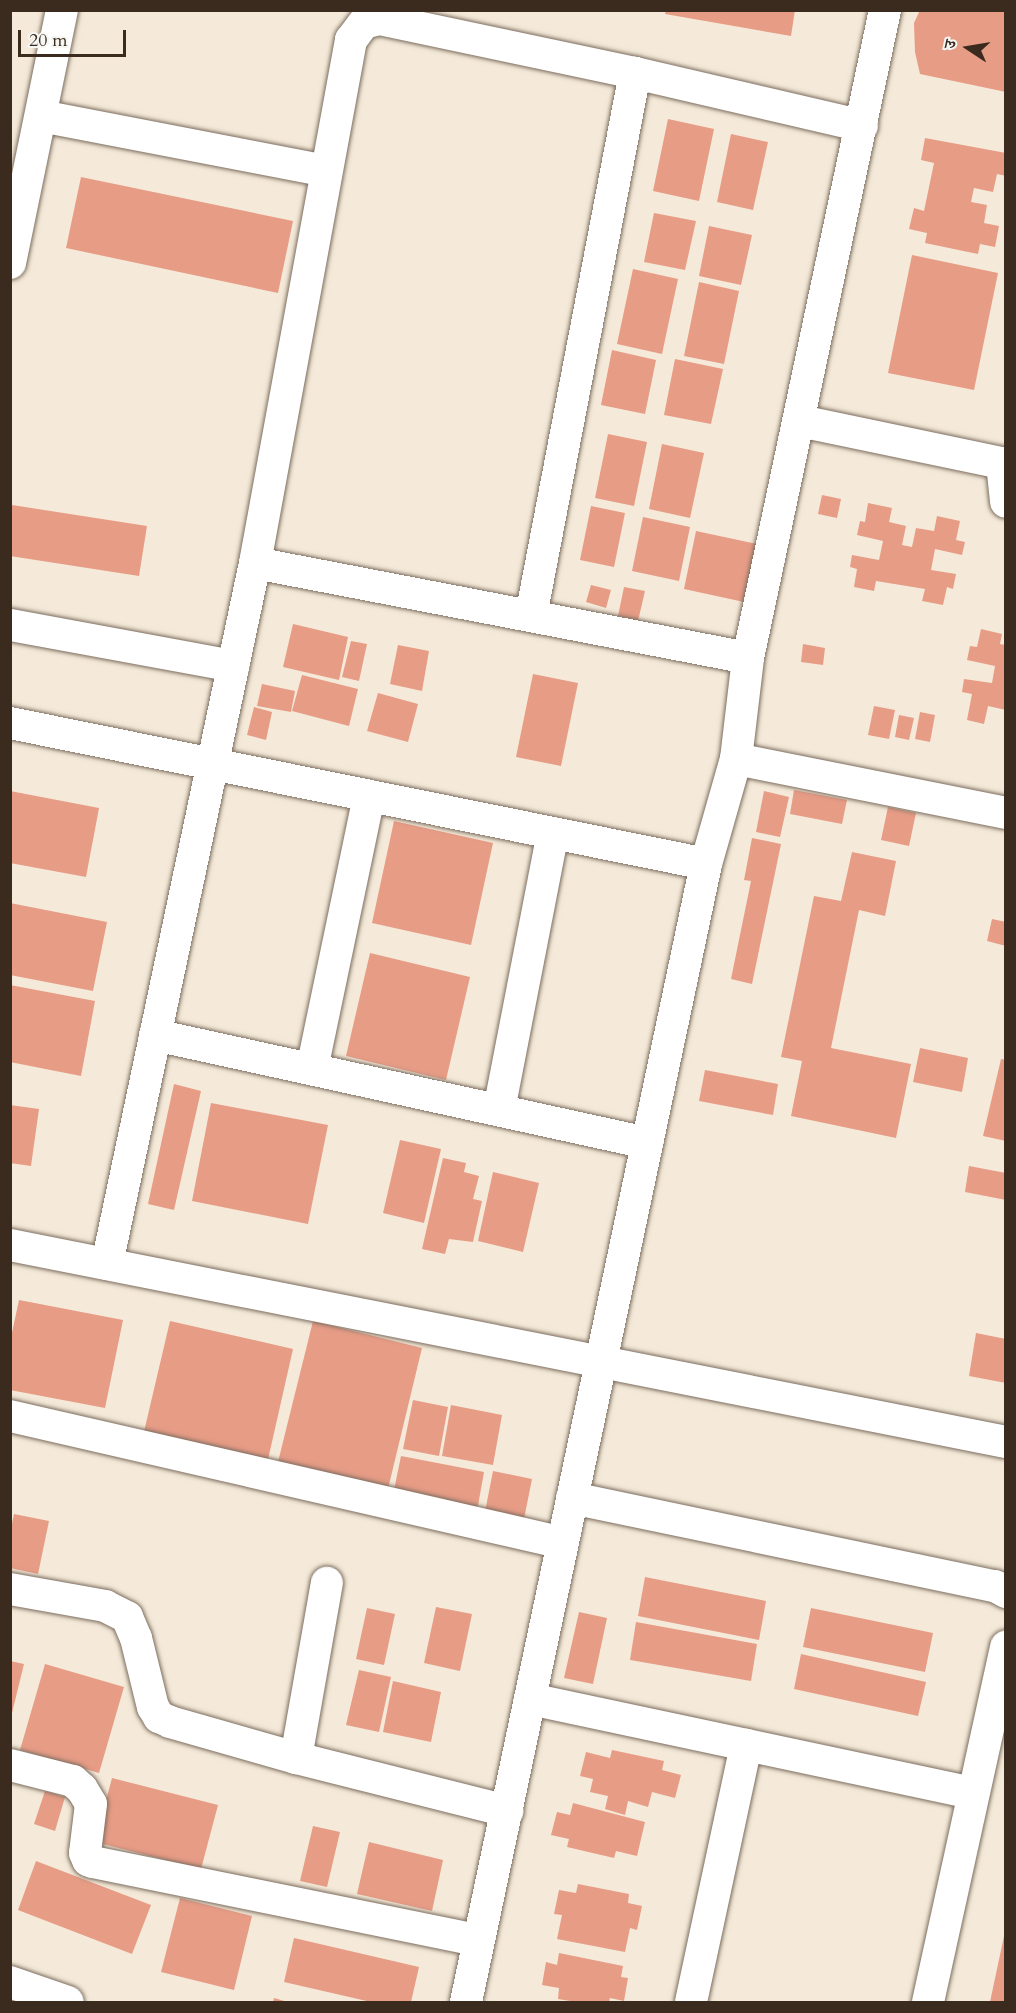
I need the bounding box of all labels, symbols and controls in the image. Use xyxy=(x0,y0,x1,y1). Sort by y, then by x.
scale bar xyxy=(21,18,129,56)
north arrow xyxy=(938,18,998,78)
text: 20 m xyxy=(29,28,68,53)
text: उ xyxy=(939,38,962,51)

